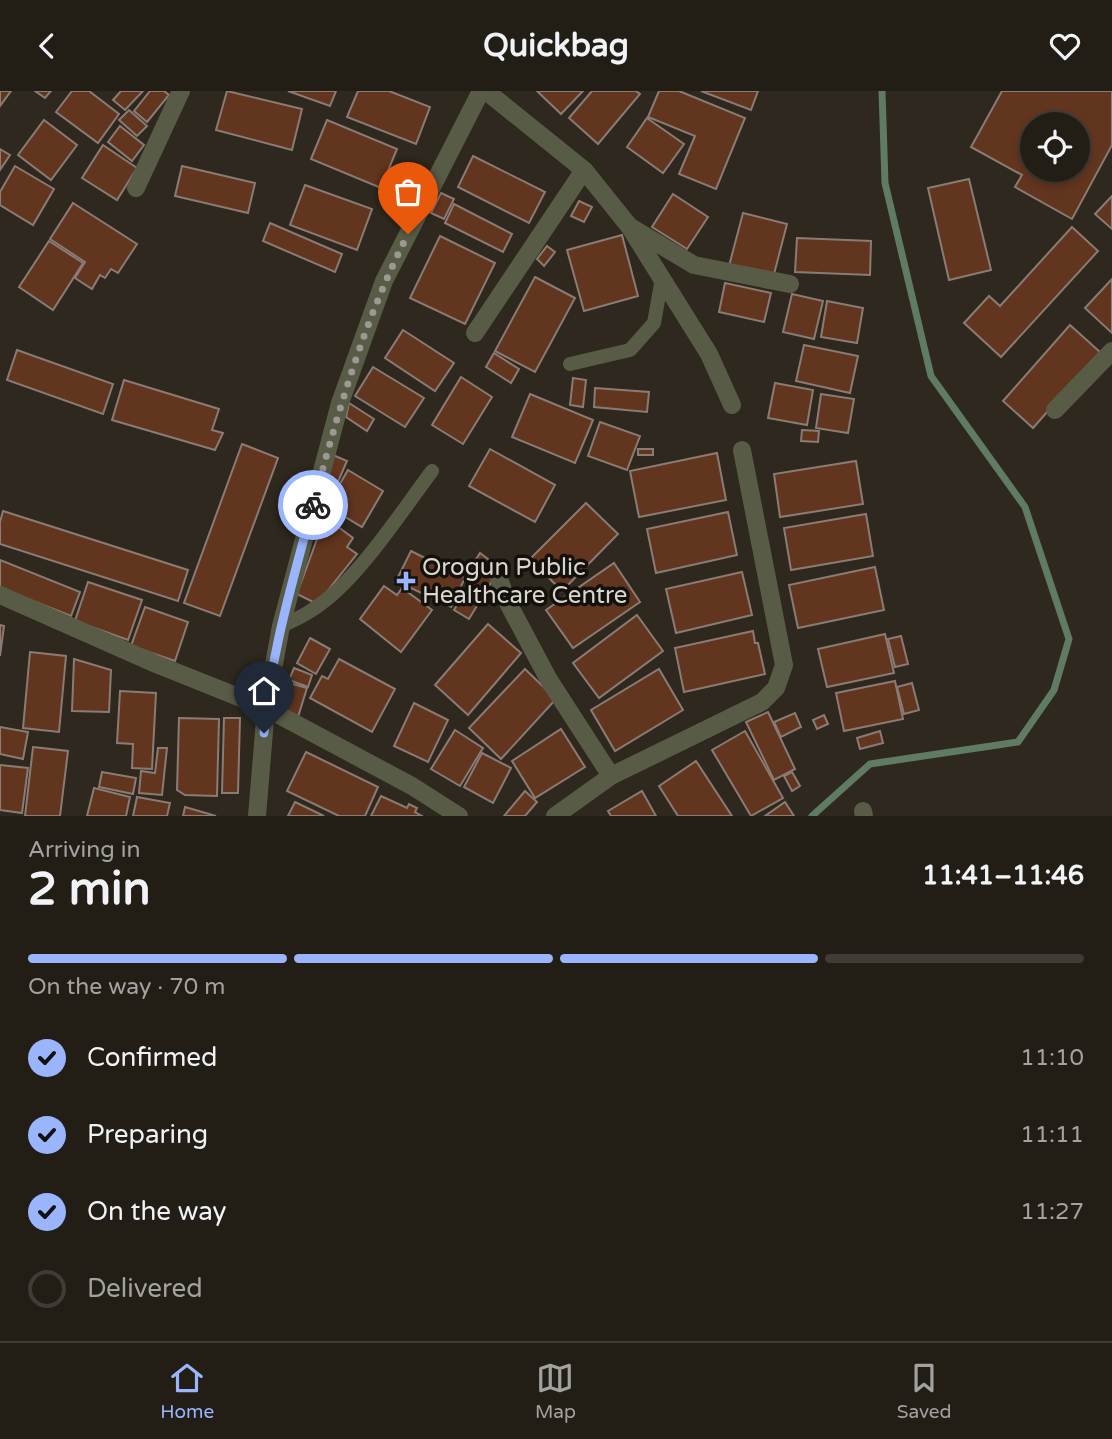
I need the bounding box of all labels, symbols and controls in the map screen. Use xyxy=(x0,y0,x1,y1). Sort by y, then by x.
icon: back xyxy=(28,27,66,65)
text: Quickbag xyxy=(483,27,629,65)
icon: heart xyxy=(1046,27,1084,65)
map controls xyxy=(1020,112,1090,182)
button: locate xyxy=(1020,112,1090,182)
pin xyxy=(378,162,438,234)
icon: bag xyxy=(389,173,427,211)
courier xyxy=(278,470,348,540)
icon: bike xyxy=(294,486,332,524)
place label: Orogun Public Healthcare Centre xyxy=(422,553,627,610)
marker: Orogun Public Healthcare Centre xyxy=(396,571,416,591)
pin xyxy=(234,661,294,733)
icon: home xyxy=(245,672,283,710)
text: Arriving in xyxy=(28,836,141,864)
text: 11:41–11:46 xyxy=(922,860,1084,891)
text: 2 min xyxy=(28,862,151,917)
text: On the way · 70 m xyxy=(28,973,225,1001)
icon: check xyxy=(28,1039,66,1077)
text: Confirmed xyxy=(87,1042,217,1073)
text: 11:10 xyxy=(1020,1044,1084,1072)
icon: check xyxy=(28,1116,66,1154)
text: Preparing xyxy=(87,1119,208,1150)
text: 11:11 xyxy=(1020,1121,1084,1149)
icon: check xyxy=(28,1193,66,1231)
text: On the way xyxy=(87,1196,227,1227)
text: 11:27 xyxy=(1020,1198,1084,1226)
text: Delivered xyxy=(87,1273,203,1304)
tab: Home xyxy=(160,1359,214,1423)
tab: Map xyxy=(535,1359,576,1423)
tab: Saved xyxy=(897,1359,952,1423)

